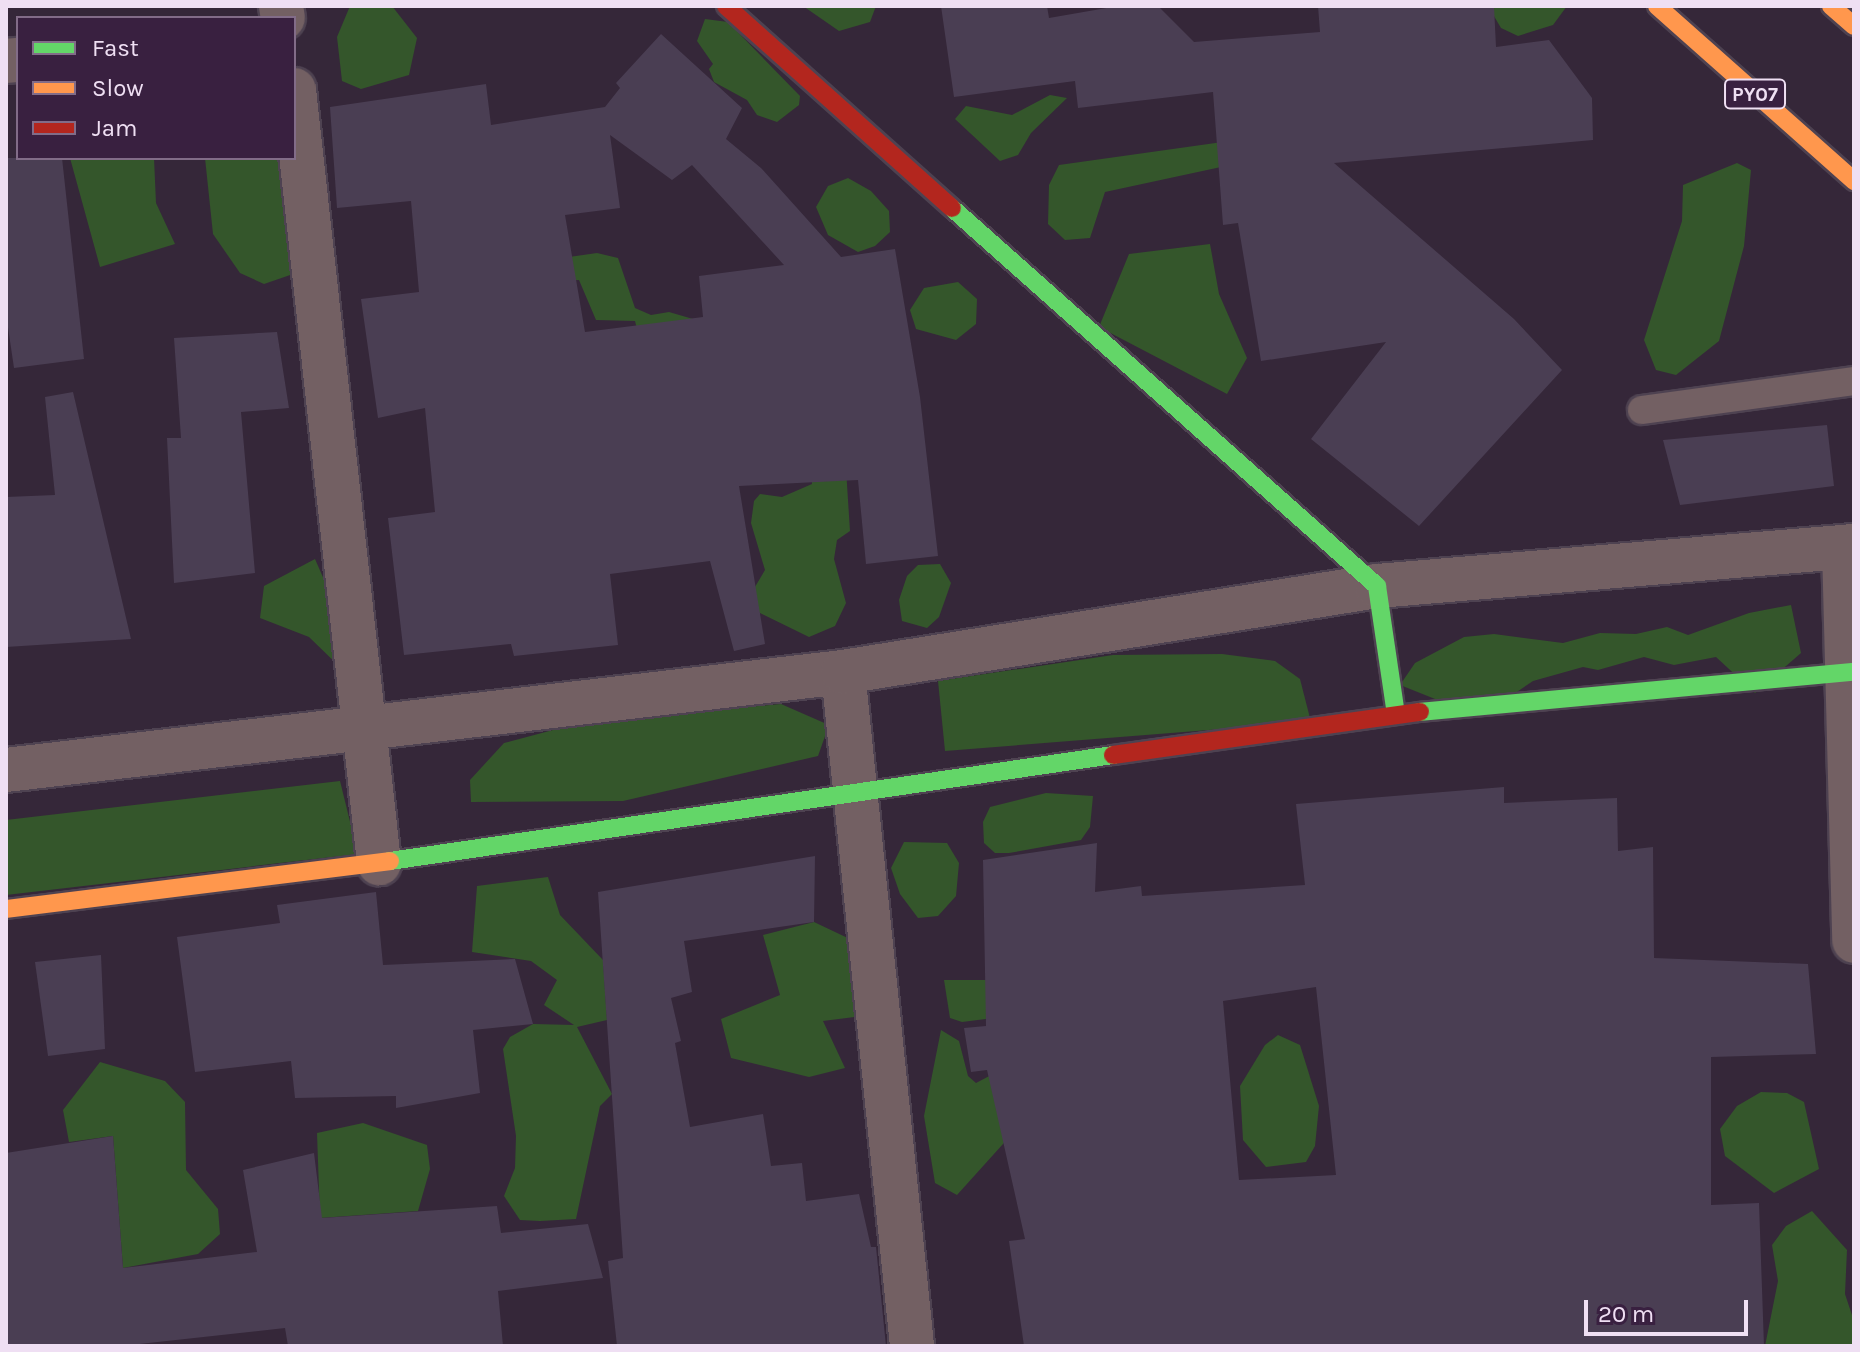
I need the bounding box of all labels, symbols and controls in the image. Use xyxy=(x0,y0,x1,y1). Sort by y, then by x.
legend xyxy=(16,16,296,160)
text: Fast xyxy=(92,34,139,62)
text: Slow xyxy=(92,74,144,102)
road number: PY07 xyxy=(1723,78,1787,110)
text: Jam xyxy=(92,114,137,142)
scale bar xyxy=(1588,1284,1752,1334)
text: 20 m xyxy=(1598,1300,1654,1328)

